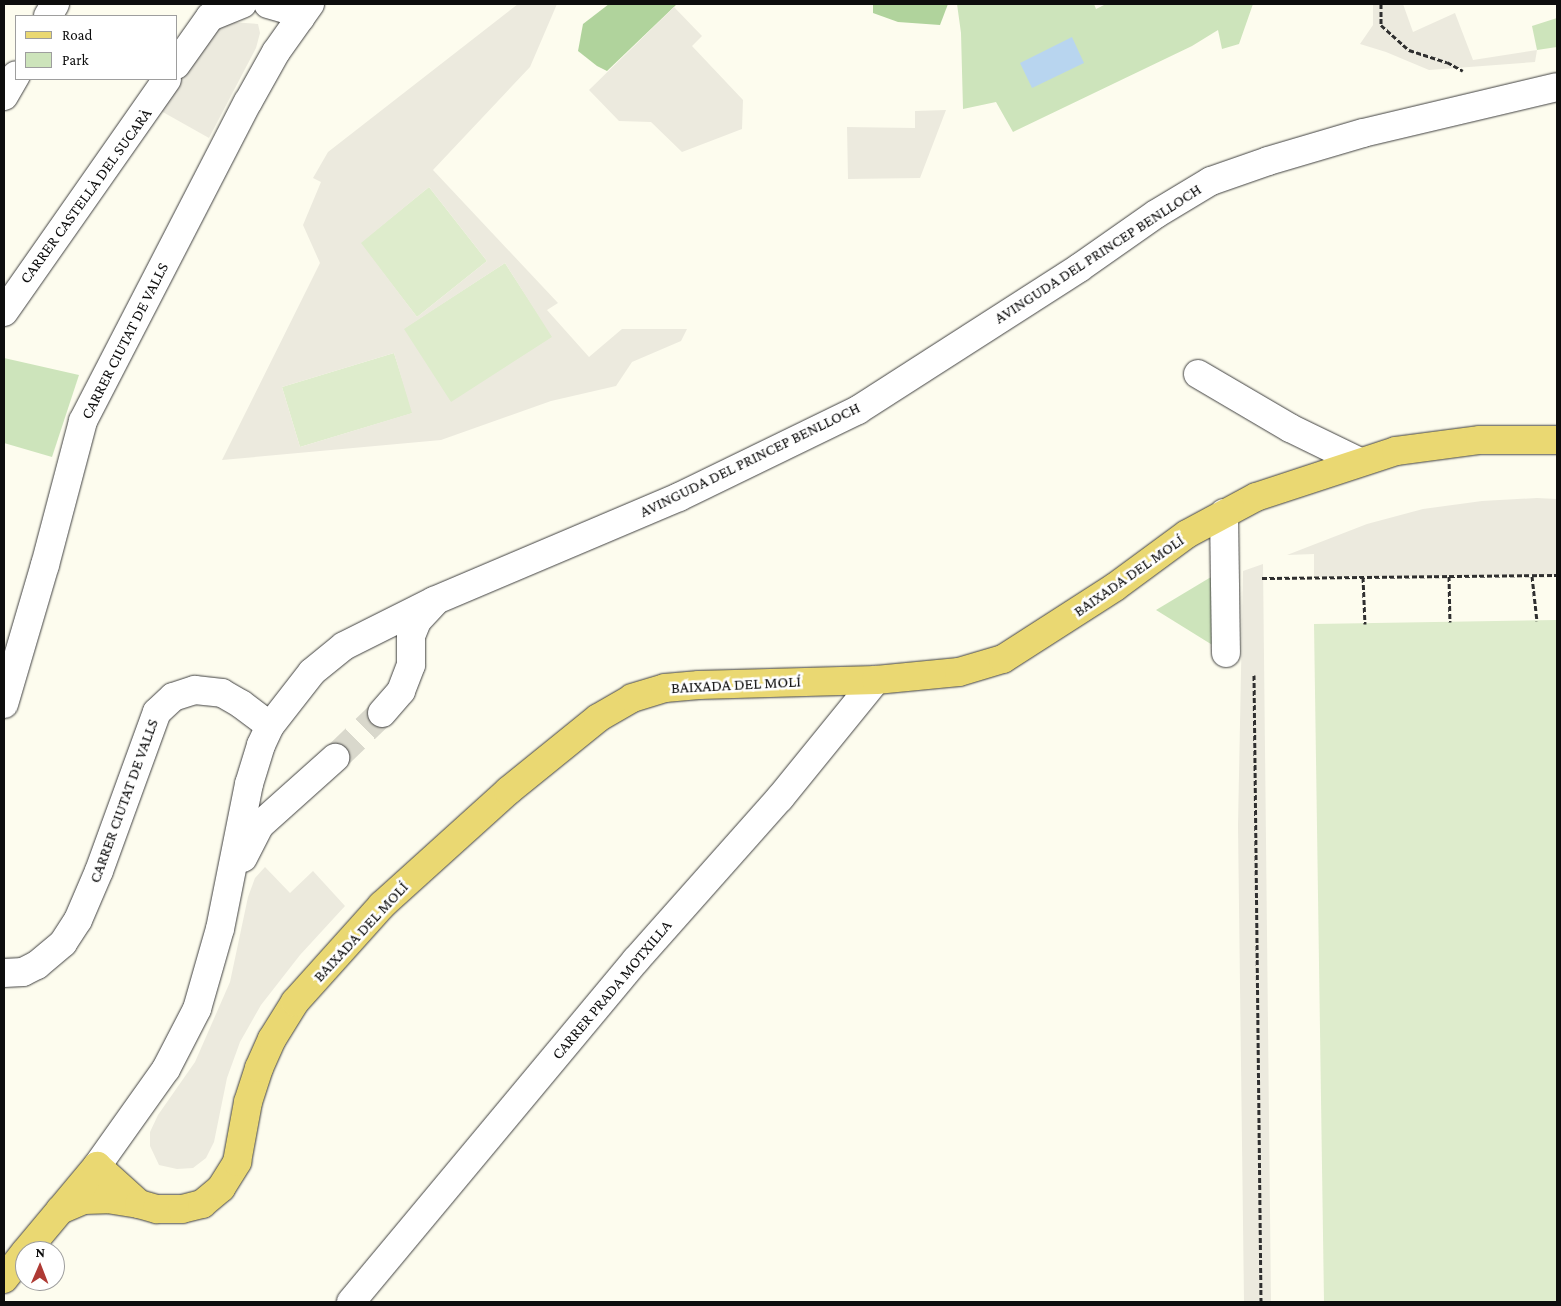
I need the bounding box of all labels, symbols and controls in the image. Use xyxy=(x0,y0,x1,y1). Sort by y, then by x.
legend xyxy=(15,15,178,80)
text: Road xyxy=(62,27,92,43)
text: Park xyxy=(62,52,89,68)
street label: CARRER CASTELLÀ DEL SUCARÀ xyxy=(16,105,156,287)
street label: AVINGUDA DEL PRINCEP BENLLOCH xyxy=(991,180,1205,328)
street label: CARRER CIUTAT DE VALLS xyxy=(77,260,173,422)
street label: AVINGUDA DEL PRINCEP BENLLOCH xyxy=(637,398,863,522)
street label: BAIXADA DEL MOLÍ xyxy=(1070,531,1188,621)
street label: BAIXADA DEL MOLÍ xyxy=(671,672,801,698)
street label: CARRER CIUTAT DE VALLS xyxy=(85,716,163,886)
street label: BAIXADA DEL MOLÍ xyxy=(310,878,412,986)
street label: CARRER PRADA MOTXILLA xyxy=(548,916,676,1064)
north arrow xyxy=(15,1241,65,1291)
text: N xyxy=(35,1244,45,1260)

